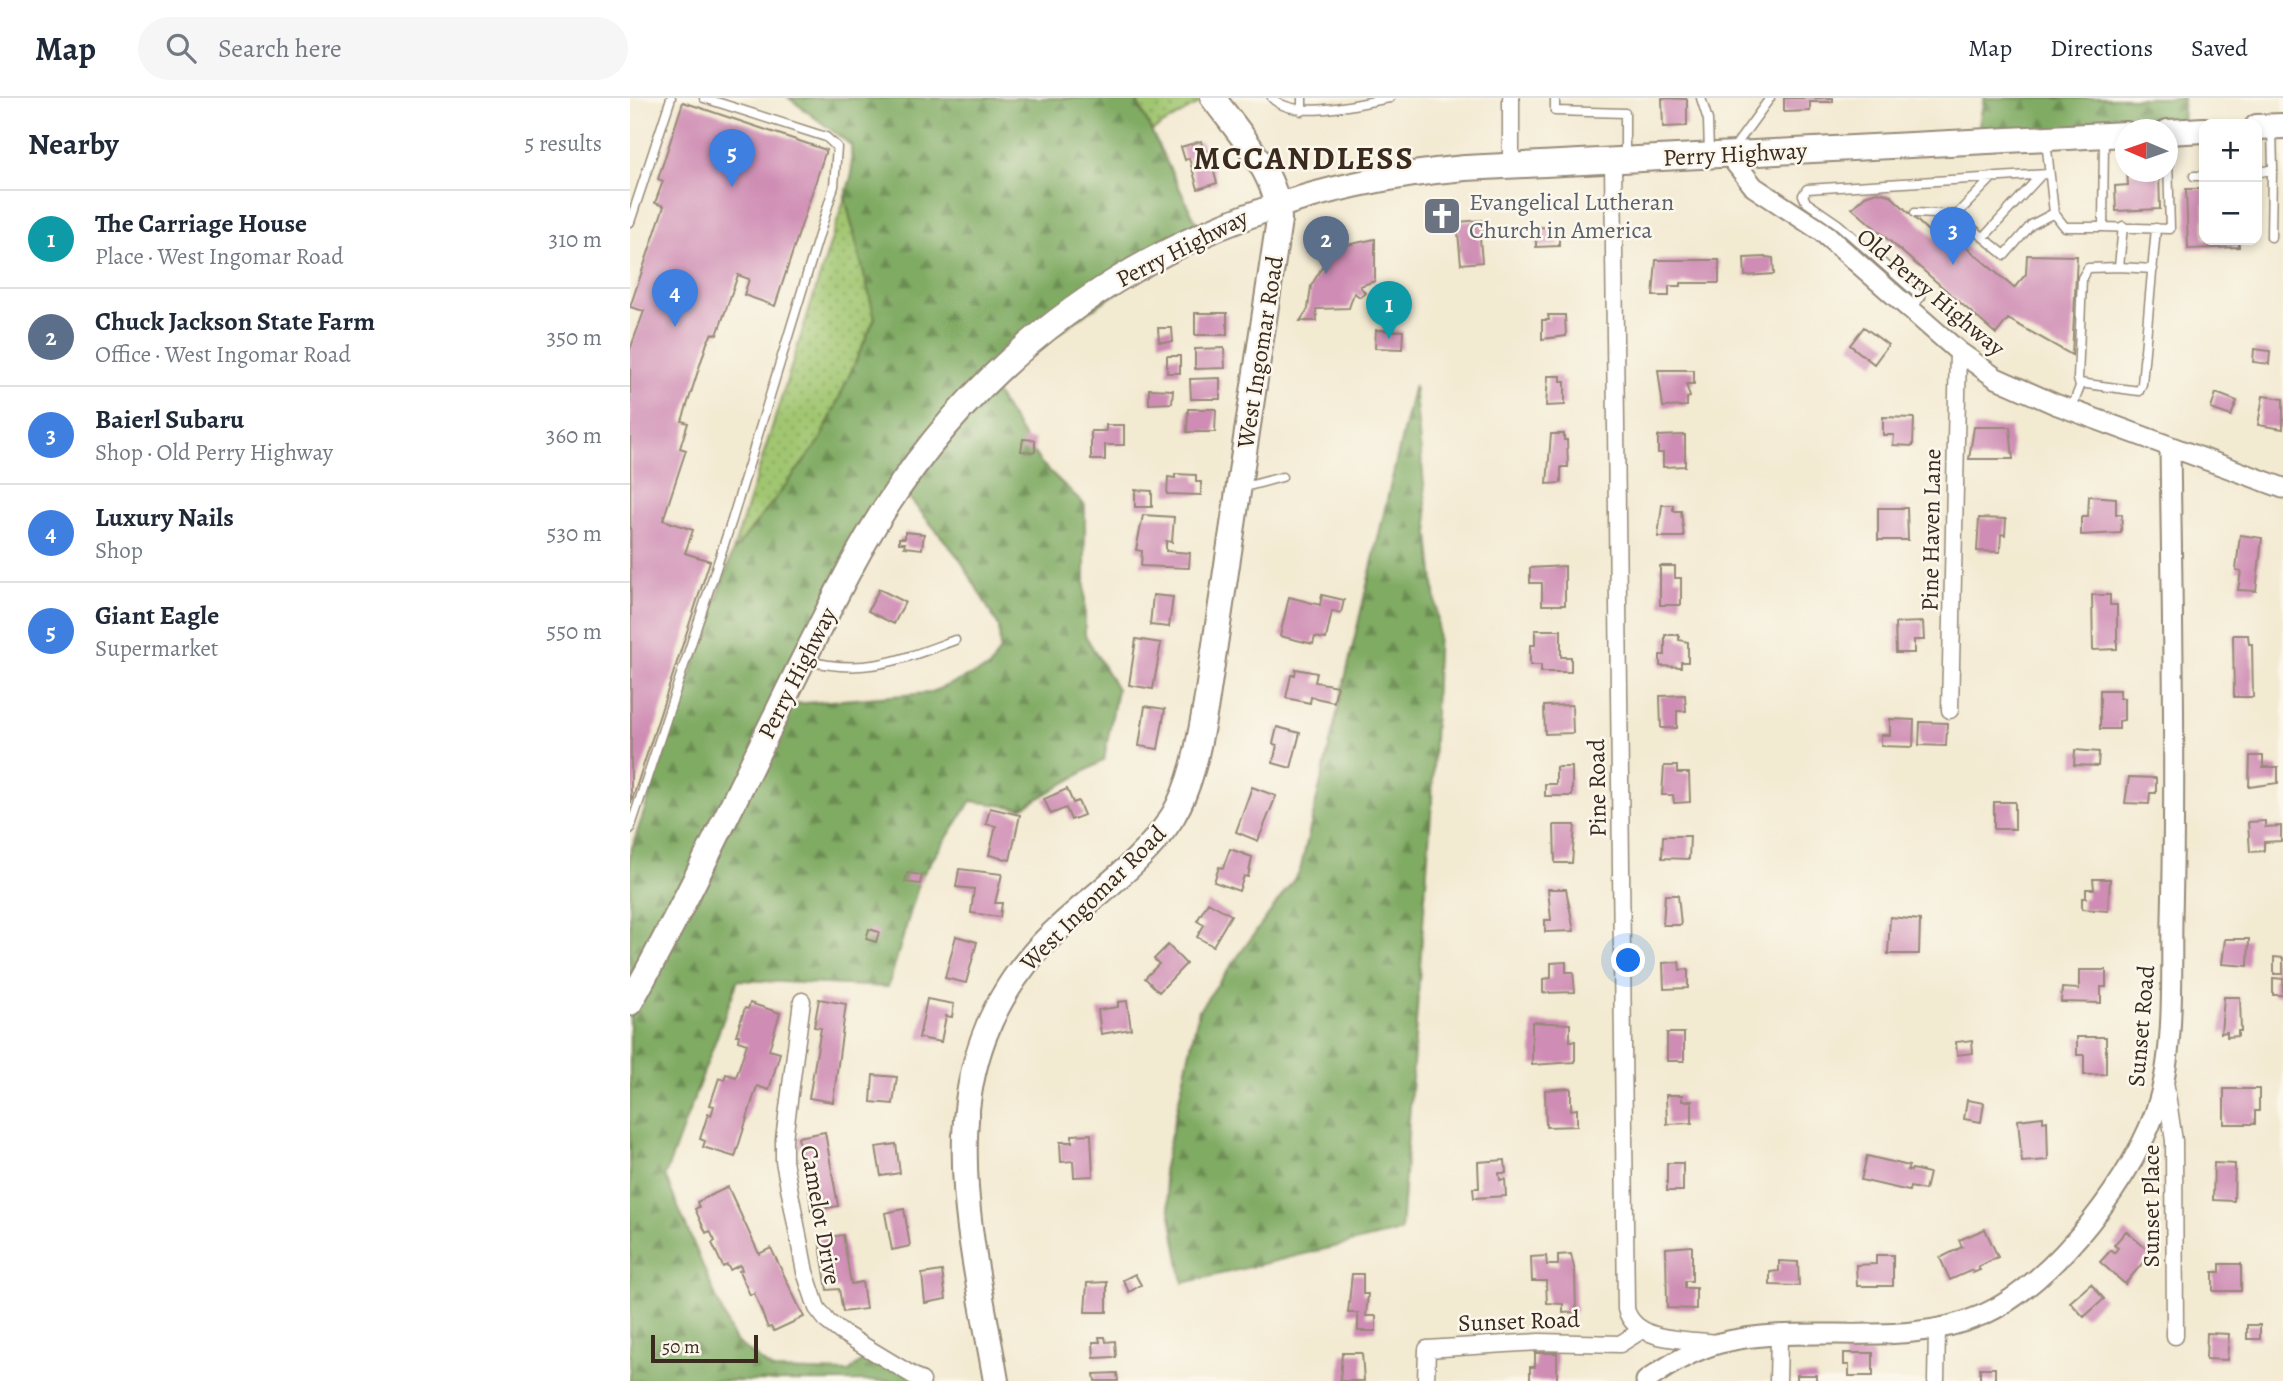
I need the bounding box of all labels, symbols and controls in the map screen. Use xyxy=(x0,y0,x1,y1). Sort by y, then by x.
search box xyxy=(138,17,628,80)
text: Map xyxy=(35,26,96,71)
icon: search xyxy=(162,29,200,67)
text: Search here xyxy=(218,31,342,66)
text: Map xyxy=(1968,32,2012,64)
text: Directions xyxy=(2050,32,2153,64)
text: Saved xyxy=(2191,32,2248,64)
north arrow xyxy=(2115,119,2178,182)
map controls xyxy=(2199,119,2262,245)
button: + xyxy=(2199,119,2262,182)
text: Nearby xyxy=(28,124,119,164)
text: 5 results xyxy=(525,128,602,159)
pin: 5 xyxy=(709,129,755,187)
street label: Perry Highway xyxy=(1662,134,1808,174)
district label: MCCANDLESS xyxy=(1193,136,1415,180)
button: − xyxy=(2199,182,2262,245)
place label: Evangelical Lutheran Church in America xyxy=(1469,186,1674,246)
church icon: Evangelical Lutheran Church in America xyxy=(1421,195,1463,237)
street label: Perry Highway xyxy=(1111,201,1254,295)
text: The Carriage House xyxy=(95,206,307,241)
pin: 3 xyxy=(1930,207,1976,265)
pin: 2 xyxy=(1303,216,1349,274)
street label: Old Perry Highway xyxy=(1850,221,2012,364)
text: 1 xyxy=(47,224,55,255)
text: 310 m xyxy=(549,224,602,255)
text: Place · West Ingomar Road xyxy=(95,241,344,272)
street label: West Ingomar Road xyxy=(1229,253,1291,451)
pin: 4 xyxy=(652,269,698,327)
pin: 1 xyxy=(1366,281,1412,339)
text: Chuck Jackson State Farm xyxy=(95,304,375,339)
text: 2 xyxy=(45,322,57,353)
text: 350 m xyxy=(547,322,602,353)
text: Office · West Ingomar Road xyxy=(95,339,351,370)
text: Baierl Subaru xyxy=(95,402,244,437)
text: 3 xyxy=(46,420,56,451)
text: 360 m xyxy=(546,420,602,451)
text: Shop · Old Perry Highway xyxy=(95,437,333,468)
street label: Pine Haven Lane xyxy=(1914,448,1948,612)
text: Luxury Nails xyxy=(95,500,234,535)
text: 4 xyxy=(46,518,56,549)
text: 530 m xyxy=(547,518,602,549)
text: Shop xyxy=(95,535,143,566)
text: Giant Eagle xyxy=(95,598,219,633)
street label: Perry Highway xyxy=(750,601,844,744)
text: 5 xyxy=(46,616,56,647)
text: 550 m xyxy=(546,616,602,647)
text: Supermarket xyxy=(95,633,218,664)
street label: Pine Road xyxy=(1580,738,1614,837)
street label: West Ingomar Road xyxy=(1012,818,1173,979)
your location xyxy=(1611,943,1645,977)
street label: Sunset Road xyxy=(2120,964,2162,1088)
street label: Camelot Drive xyxy=(793,1143,849,1287)
street label: Sunset Place xyxy=(2135,1145,2167,1267)
street label: Sunset Road xyxy=(1458,1303,1581,1339)
scale bar xyxy=(651,1332,758,1364)
text: 50 m xyxy=(662,1334,700,1360)

